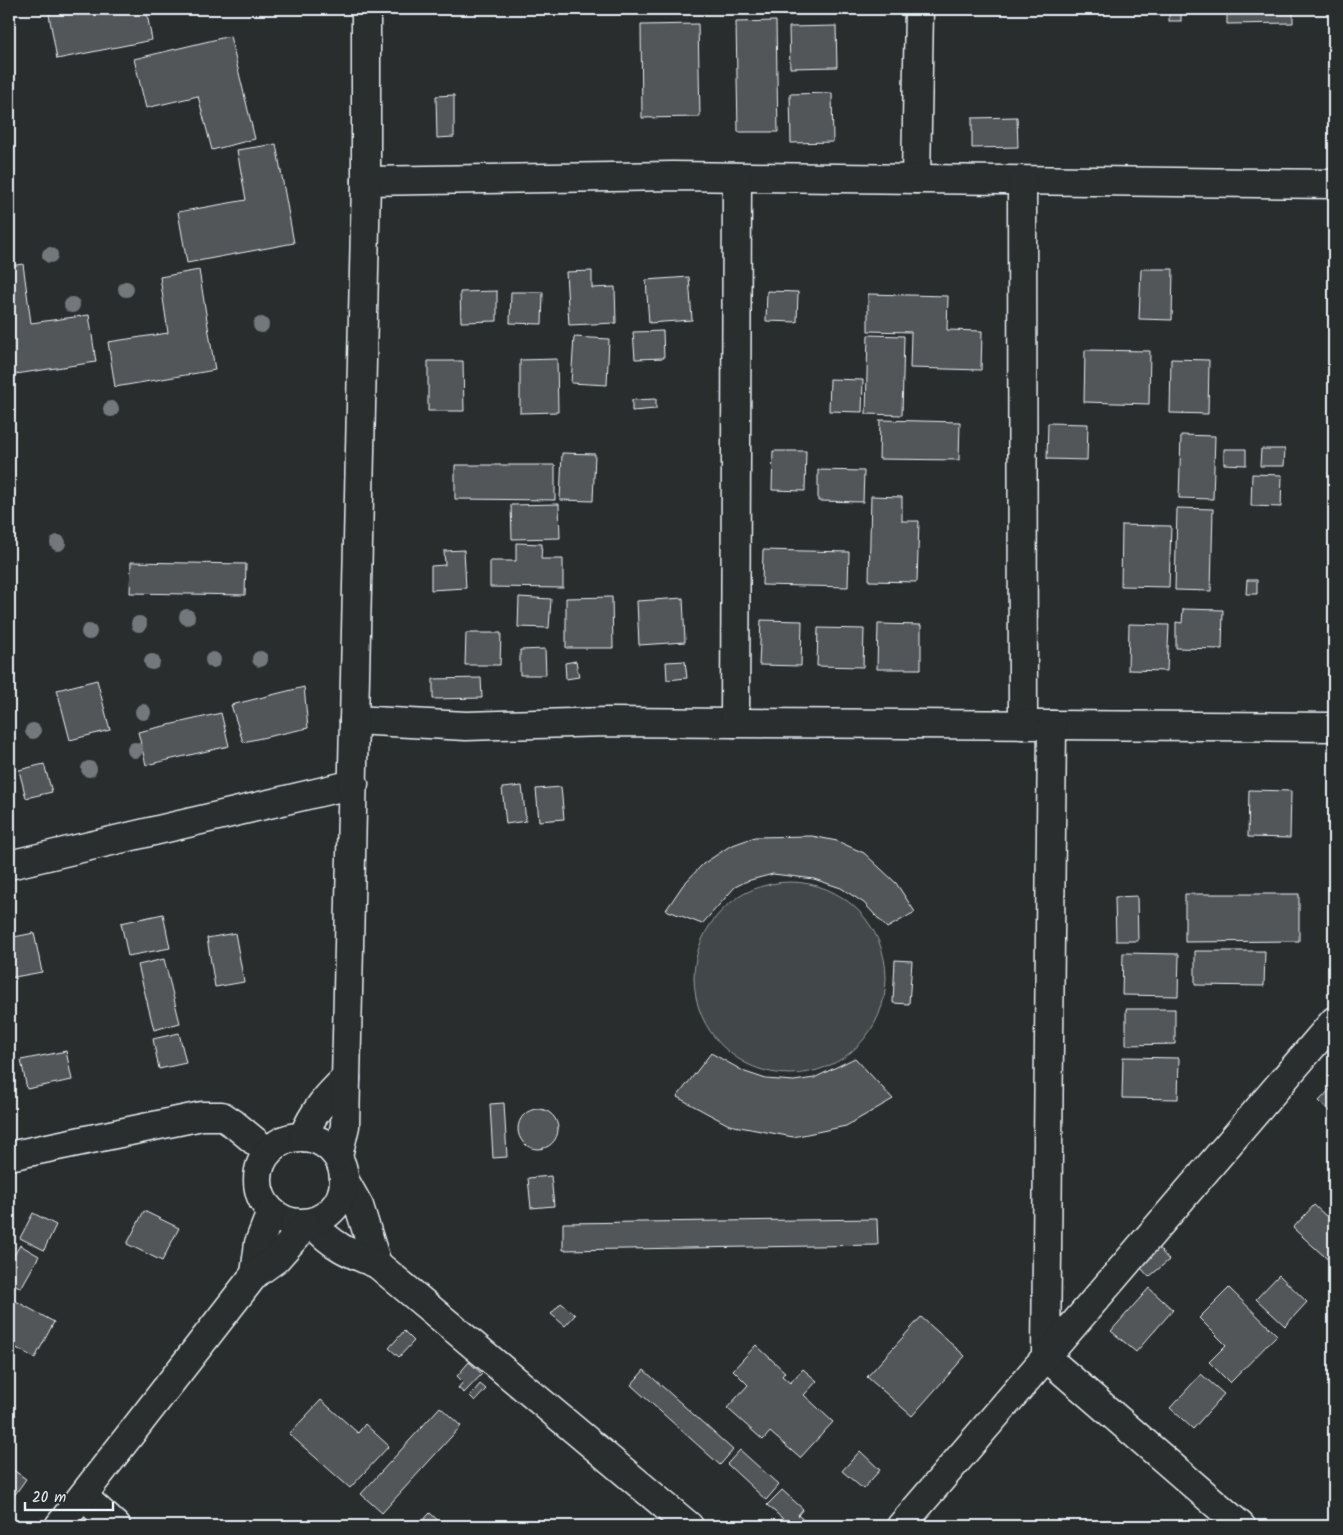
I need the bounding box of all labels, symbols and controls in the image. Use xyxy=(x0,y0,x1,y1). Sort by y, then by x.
scale bar xyxy=(25,1480,112,1512)
text: 20 m xyxy=(32,1486,66,1510)

